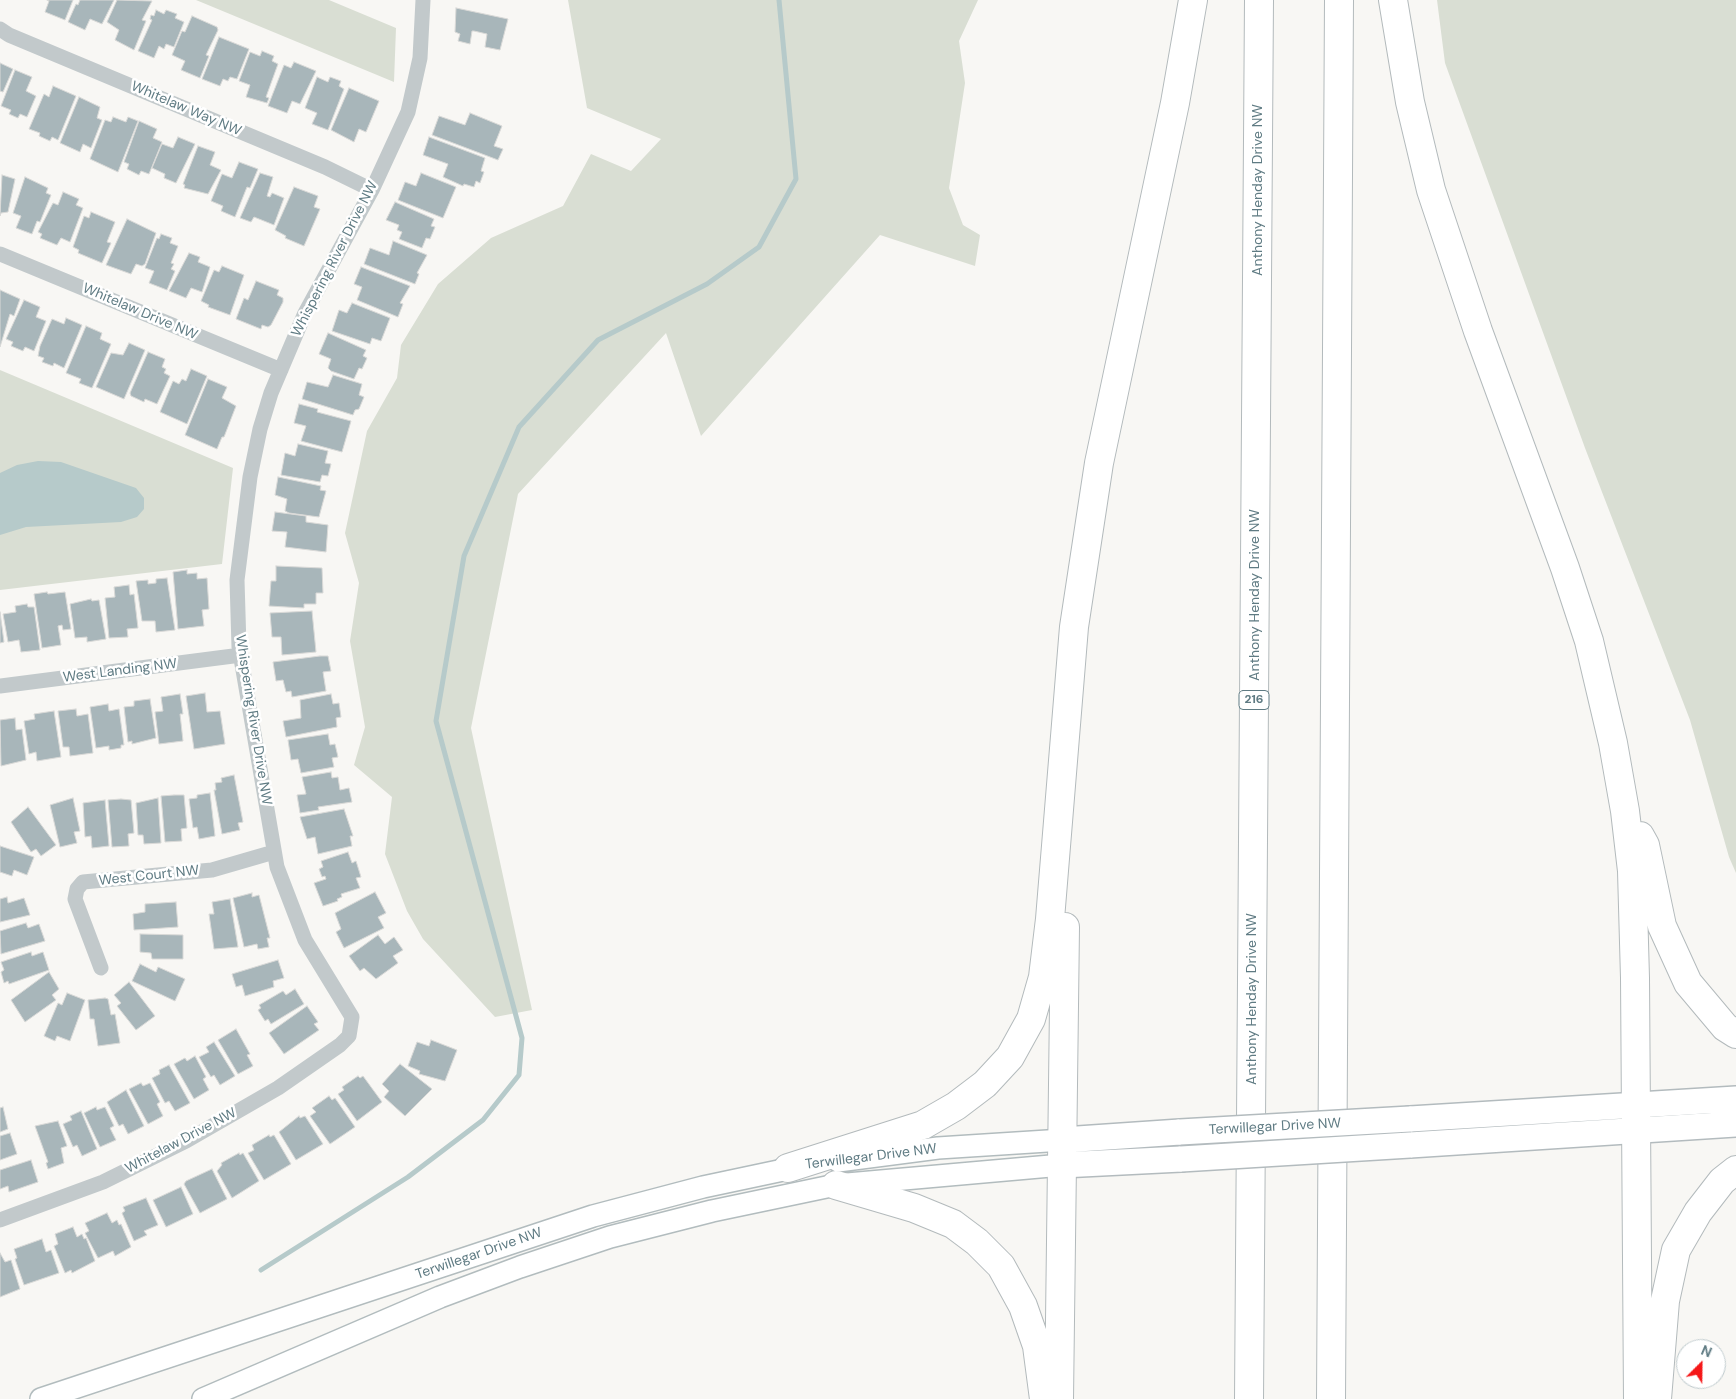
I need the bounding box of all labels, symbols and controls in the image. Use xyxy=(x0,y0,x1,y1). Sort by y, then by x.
street label: Whitelaw Way NW xyxy=(128,78,244,140)
street label: Anthony Henday Drive NW xyxy=(1250,104,1266,276)
street label: Whispering River Drive NW xyxy=(288,178,382,340)
street label: Whitelaw Drive NW xyxy=(80,280,200,344)
street label: Anthony Henday Drive NW xyxy=(1247,509,1263,681)
street label: Whispering River Drive NW xyxy=(231,634,275,806)
street label: West Landing NW xyxy=(62,656,178,686)
road number: 216 xyxy=(1239,690,1269,710)
street label: West Court NW xyxy=(98,862,200,890)
street label: Anthony Henday Drive NW xyxy=(1244,913,1260,1085)
street label: Whitelaw Drive NW xyxy=(123,1105,239,1177)
street label: Terwillegar Drive NW xyxy=(1208,1115,1342,1139)
street label: Terwillegar Drive NW xyxy=(804,1141,938,1173)
street label: Terwillegar Drive NW xyxy=(414,1225,544,1283)
north arrow xyxy=(1676,1339,1726,1389)
text: N xyxy=(1698,1341,1715,1361)

